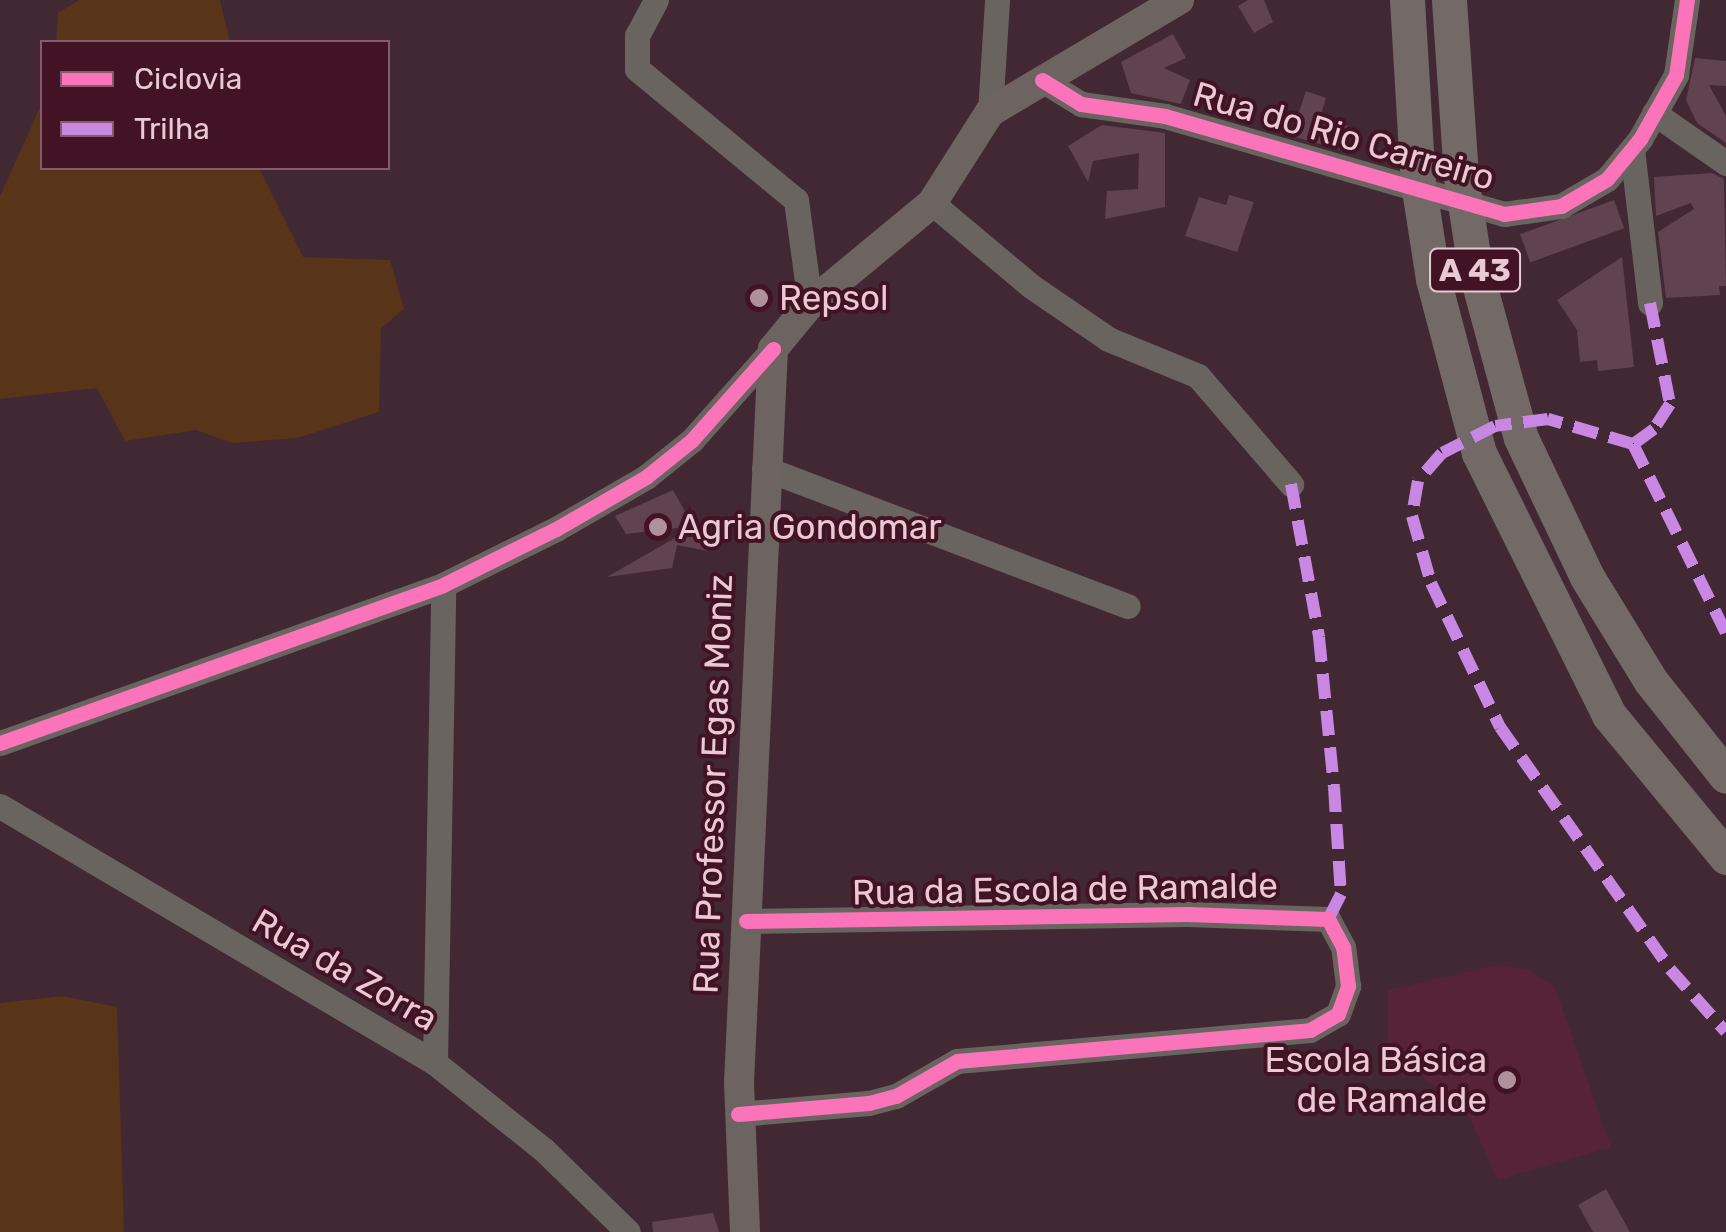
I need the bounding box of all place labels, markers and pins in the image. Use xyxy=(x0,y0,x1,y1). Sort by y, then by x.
place label: Repsol xyxy=(779,277,889,319)
marker: Repsol xyxy=(748,287,770,309)
place label: Agria Gondomar xyxy=(678,506,942,548)
marker: Agria Gondomar xyxy=(647,516,669,538)
place label: Escola Básica de Ramalde xyxy=(1264,1039,1487,1121)
marker: Escola Básica de Ramalde xyxy=(1496,1069,1518,1091)

